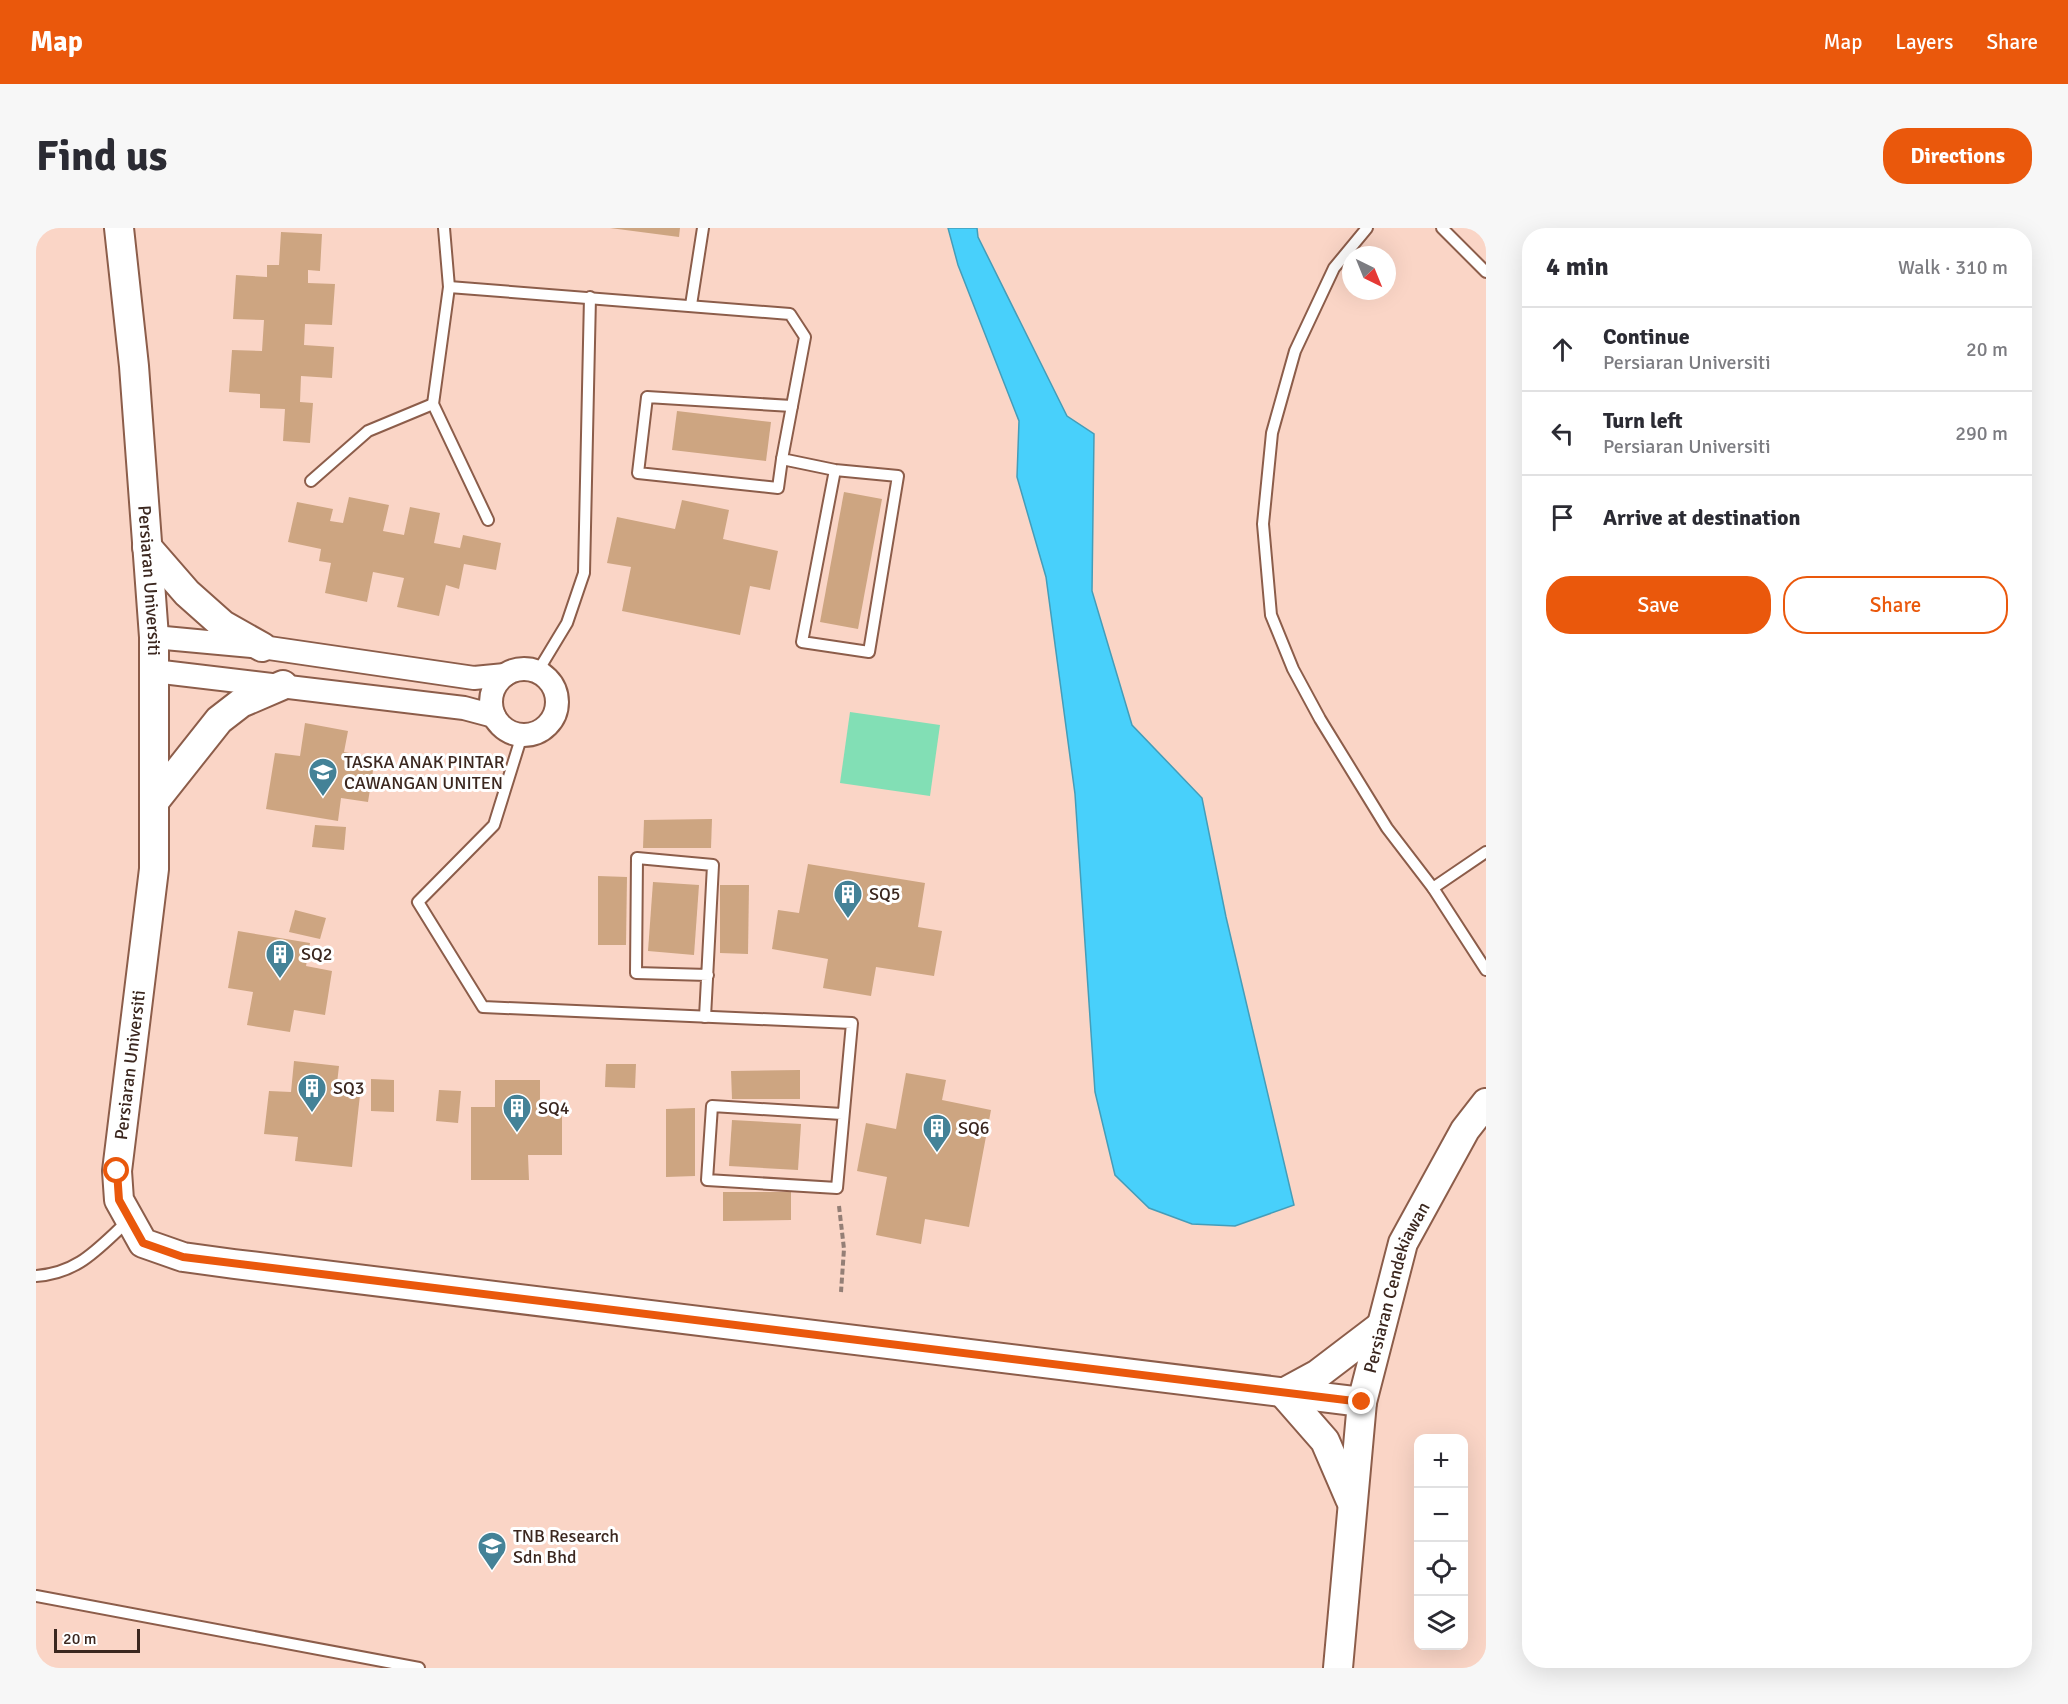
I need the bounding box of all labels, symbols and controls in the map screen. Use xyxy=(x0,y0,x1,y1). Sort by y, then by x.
text: Map xyxy=(30,25,83,59)
text: Map xyxy=(1824,29,1862,55)
text: Layers xyxy=(1895,29,1953,55)
text: Share xyxy=(1986,29,2038,55)
button: Directions xyxy=(1883,128,2032,184)
text: Find us xyxy=(36,131,167,182)
north arrow xyxy=(1342,246,1396,300)
text: 4 min xyxy=(1546,251,1609,283)
text: Walk · 310 m xyxy=(1898,255,2008,280)
text: Continue xyxy=(1603,323,1690,350)
icon: ahead xyxy=(1546,333,1579,366)
text: 20 m xyxy=(1966,337,2008,362)
text: Persiaran Universiti xyxy=(1603,350,1771,375)
text: Turn left xyxy=(1603,407,1683,434)
icon: left xyxy=(1546,417,1579,450)
text: 290 m xyxy=(1955,421,2008,446)
text: Persiaran Universiti xyxy=(1603,434,1771,459)
icon: arrive xyxy=(1546,501,1579,534)
street label: Persiaran Universiti xyxy=(133,504,165,656)
text: Arrive at destination xyxy=(1603,504,1800,531)
button: Save xyxy=(1546,576,1771,634)
button: Share xyxy=(1783,576,2008,634)
place label: TASKA ANAK PINTAR CAWANGAN UNITEN xyxy=(344,751,505,794)
school or university icon: TASKA ANAK PINTAR CAWANGAN UNITEN xyxy=(307,756,339,798)
building icon: SQ5 xyxy=(832,878,864,920)
place label: SQ5 xyxy=(869,883,900,905)
building icon: SQ2 xyxy=(264,938,296,980)
place label: SQ2 xyxy=(301,943,332,965)
street label: Persiaran Universiti xyxy=(110,989,150,1141)
building icon: SQ3 xyxy=(296,1072,328,1114)
place label: SQ3 xyxy=(333,1077,364,1099)
building icon: SQ4 xyxy=(501,1092,533,1134)
place label: SQ4 xyxy=(538,1097,570,1119)
building icon: SQ6 xyxy=(921,1112,953,1154)
place label: SQ6 xyxy=(958,1117,989,1139)
route start xyxy=(103,1157,129,1183)
street label: Persiaran Cendekiawan xyxy=(1359,1198,1435,1376)
route end xyxy=(1348,1388,1374,1414)
map controls xyxy=(1414,1434,1468,1650)
button: + xyxy=(1414,1434,1468,1488)
button: − xyxy=(1414,1488,1468,1542)
place label: TNB Research Sdn Bhd xyxy=(513,1525,619,1568)
school or university icon: TNB Research Sdn Bhd xyxy=(476,1530,508,1572)
button: locate xyxy=(1414,1542,1468,1596)
button: layers xyxy=(1414,1596,1468,1650)
scale bar xyxy=(54,1626,140,1654)
text: 20 m xyxy=(63,1629,97,1649)

